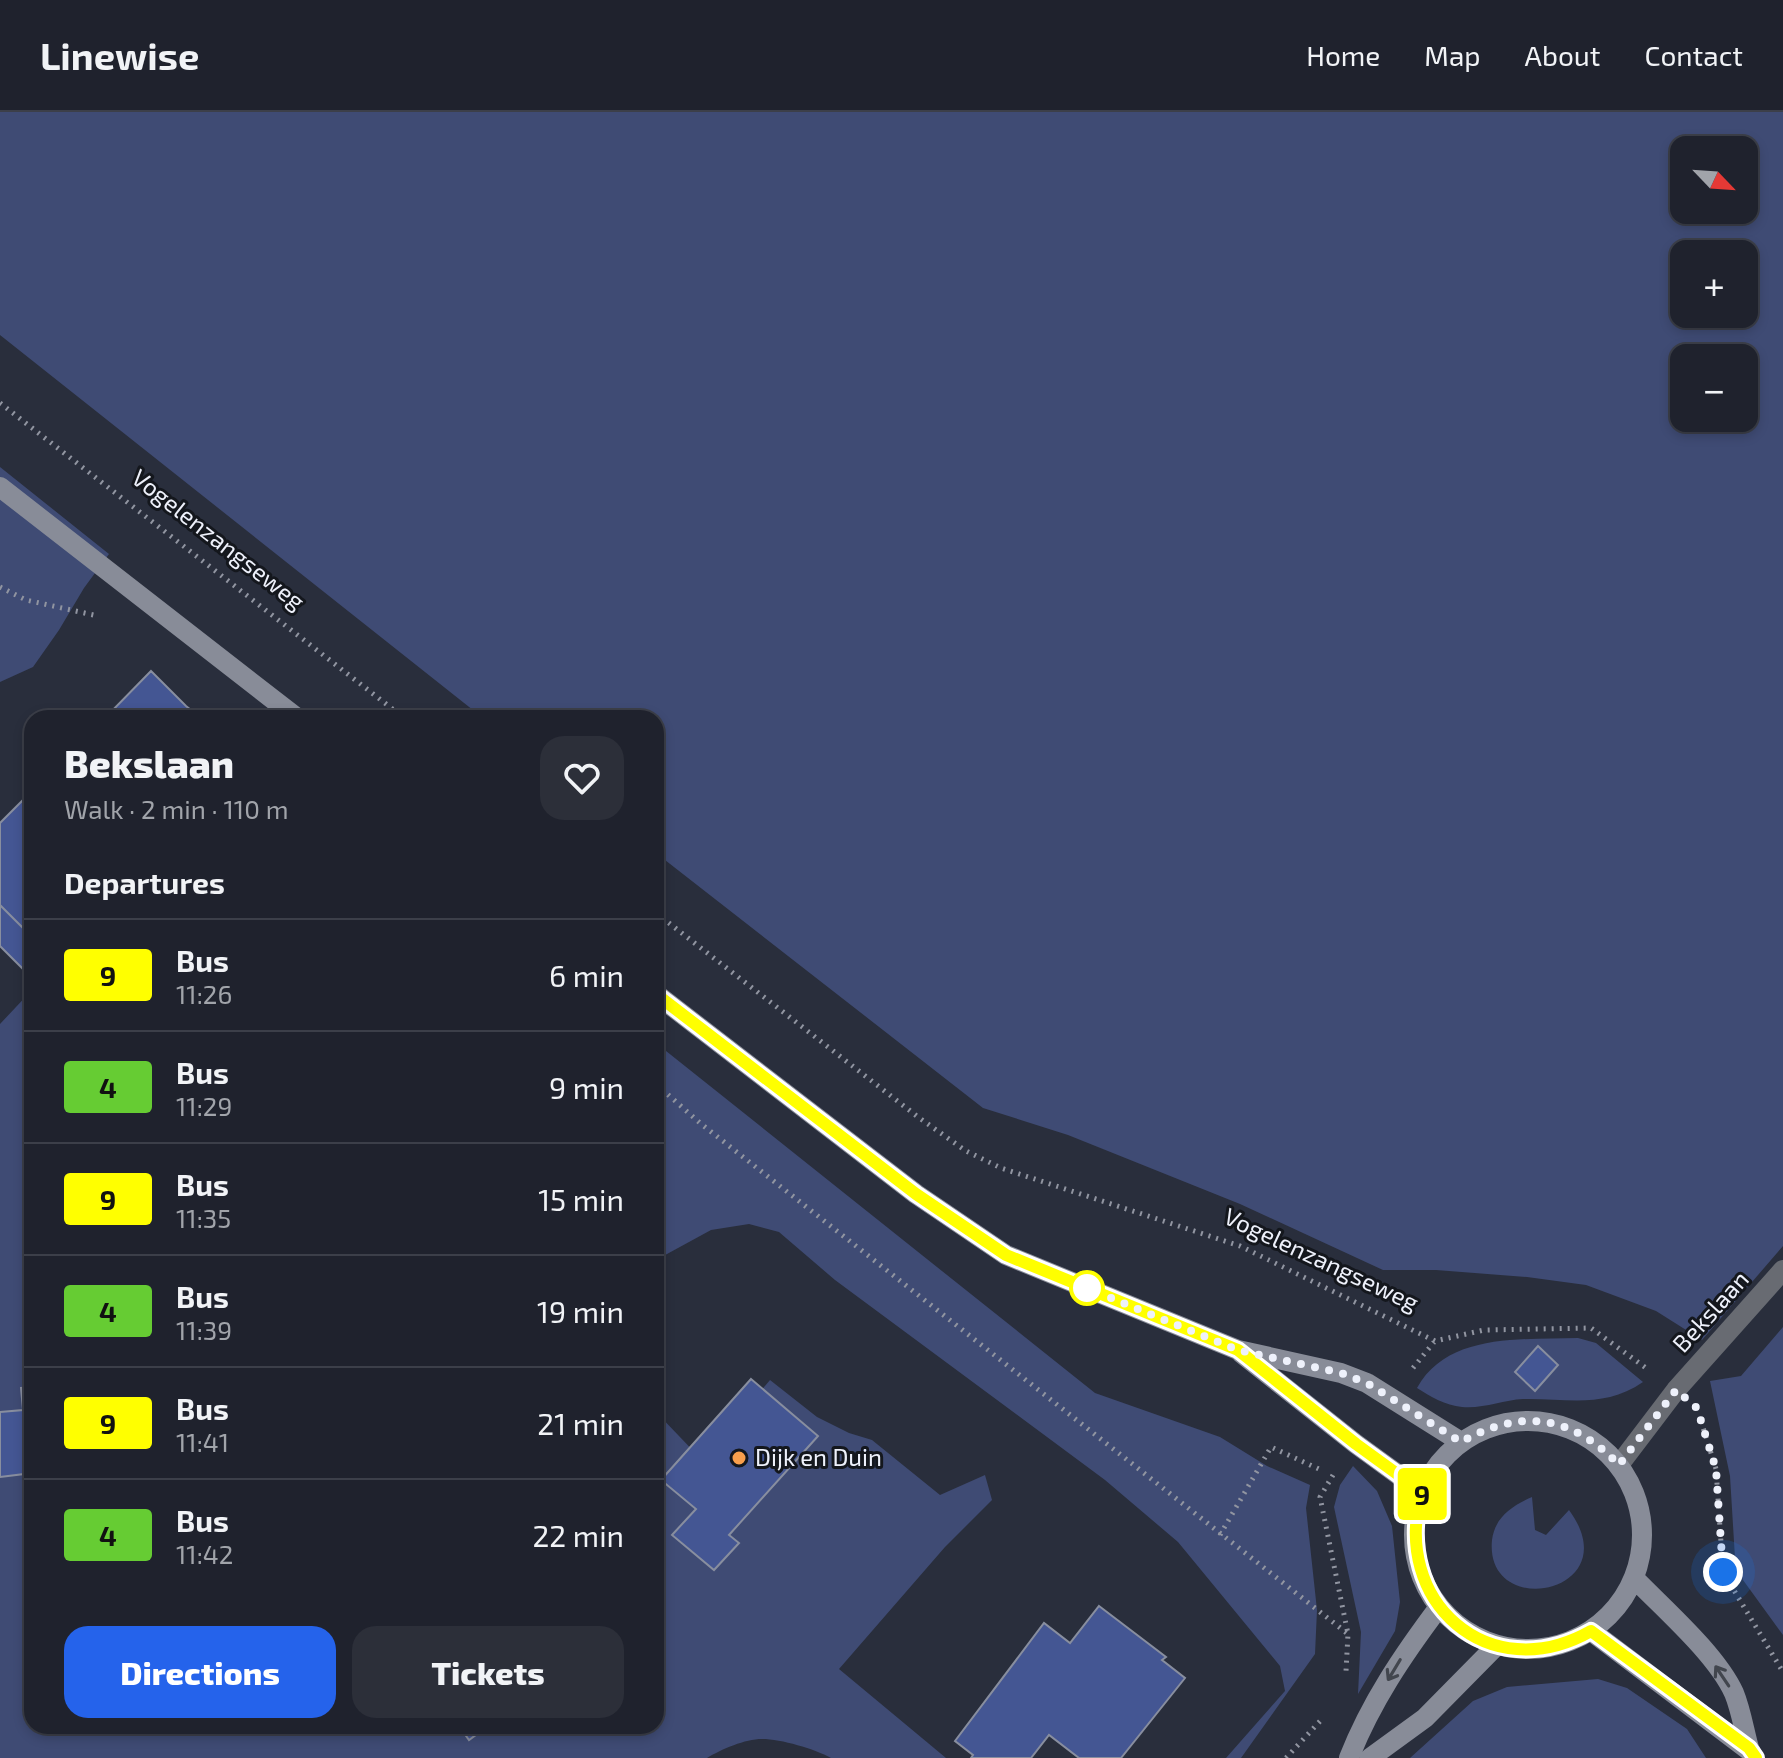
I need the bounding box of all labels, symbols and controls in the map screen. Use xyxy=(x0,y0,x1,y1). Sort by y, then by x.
text: Linewise xyxy=(40,32,199,78)
text: Home xyxy=(1306,38,1380,72)
text: Map xyxy=(1424,38,1481,72)
text: About xyxy=(1525,38,1600,72)
text: Contact xyxy=(1644,38,1743,72)
north arrow xyxy=(1670,136,1758,224)
map controls xyxy=(1670,136,1758,432)
button: + xyxy=(1670,240,1758,328)
button: − xyxy=(1670,344,1758,432)
street label: Vogelenzangseweg xyxy=(127,462,311,615)
button: heart xyxy=(540,736,624,820)
text: Bekslaan xyxy=(64,740,234,786)
text: Walk · 2 min · 110 m xyxy=(64,793,288,824)
text: Departures xyxy=(64,864,225,900)
text: Bus xyxy=(176,942,229,978)
text: 6 min xyxy=(549,957,624,993)
text: 9 xyxy=(100,958,116,992)
text: 11:26 xyxy=(176,978,232,1009)
text: Bus xyxy=(176,1054,229,1090)
text: 9 min xyxy=(549,1069,624,1105)
text: 4 xyxy=(99,1070,117,1104)
text: 11:29 xyxy=(176,1090,232,1121)
text: Bus xyxy=(176,1166,229,1202)
text: 15 min xyxy=(538,1181,624,1217)
text: 9 xyxy=(100,1182,116,1216)
street label: Vogelenzangseweg xyxy=(1220,1201,1424,1316)
text: 11:35 xyxy=(176,1202,231,1233)
street label: Bekslaan xyxy=(1666,1264,1754,1358)
unlabelled marker xyxy=(1070,1271,1104,1305)
text: Bus xyxy=(176,1278,229,1314)
text: 19 min xyxy=(537,1293,624,1329)
text: 4 xyxy=(99,1294,117,1328)
text: 11:39 xyxy=(176,1314,232,1345)
text: Bus xyxy=(176,1390,229,1426)
text: 21 min xyxy=(537,1405,624,1441)
text: 9 xyxy=(100,1406,116,1440)
text: 11:41 xyxy=(176,1426,229,1457)
place label: Dijk en Duin xyxy=(755,1442,882,1471)
marker: Dijk en Duin xyxy=(730,1449,748,1467)
line badge: 9 xyxy=(1396,1468,1448,1520)
text: 9 xyxy=(1414,1477,1430,1511)
text: Bus xyxy=(176,1502,229,1538)
text: 22 min xyxy=(532,1517,624,1553)
text: 4 xyxy=(99,1518,117,1552)
text: 11:42 xyxy=(176,1538,233,1569)
your location xyxy=(1703,1552,1743,1592)
button: Directions xyxy=(64,1626,336,1718)
button: Tickets xyxy=(352,1626,624,1718)
one-way arrow xyxy=(1385,1658,1401,1681)
one-way arrow xyxy=(1714,1665,1730,1687)

